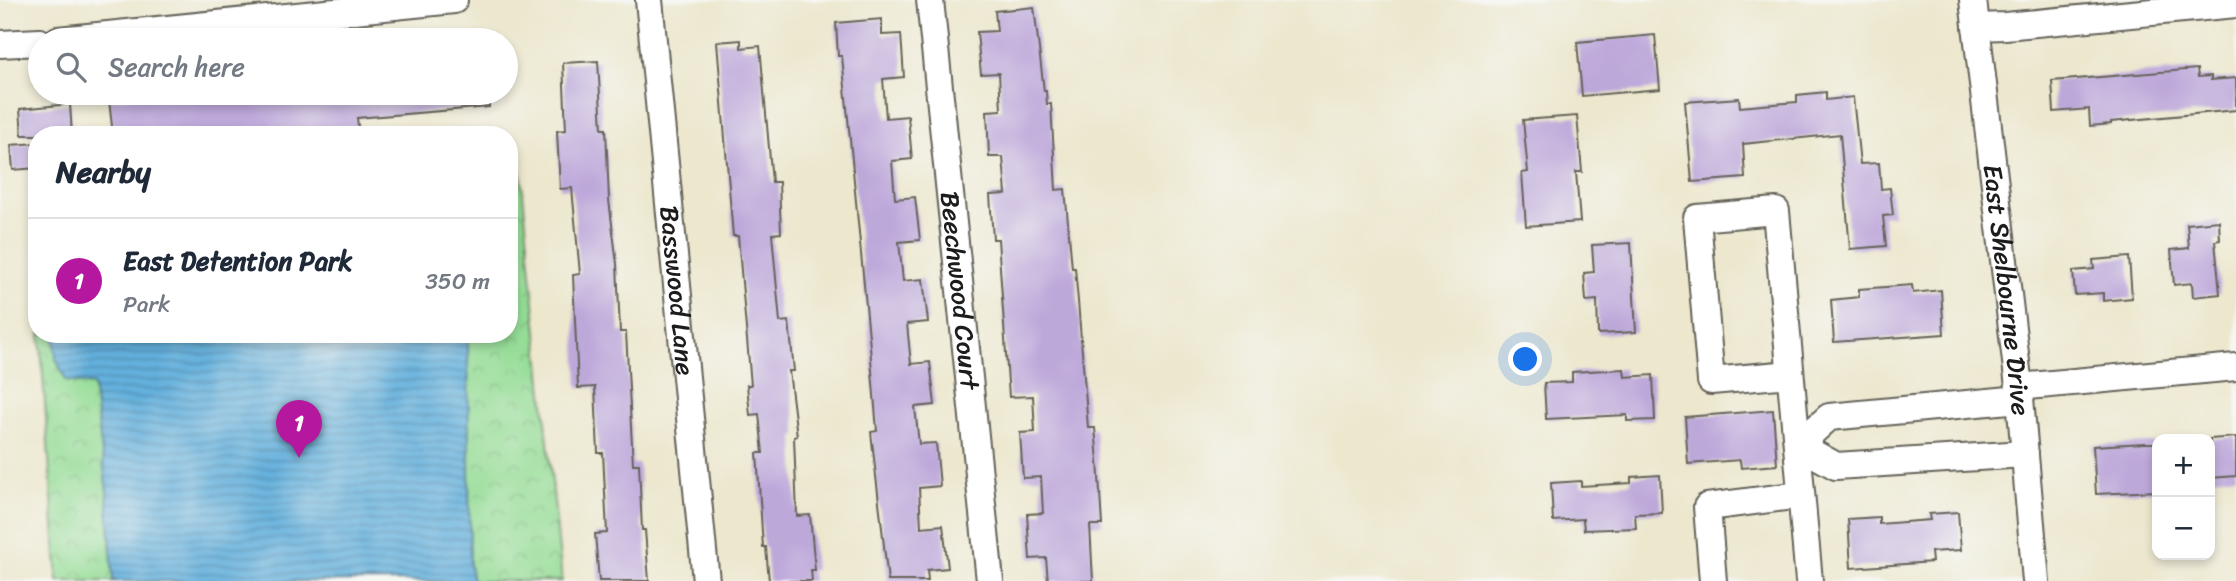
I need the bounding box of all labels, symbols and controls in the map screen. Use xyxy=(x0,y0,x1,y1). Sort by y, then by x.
search box xyxy=(28,28,518,105)
text: Search here xyxy=(108,44,245,90)
icon: search xyxy=(52,48,90,86)
text: Nearby xyxy=(56,145,151,199)
street label: East Shelbourne Drive xyxy=(1970,162,2044,418)
street label: Beechwood Court xyxy=(927,189,993,393)
street label: Basswood Lane xyxy=(646,204,709,378)
text: East Detention Park xyxy=(123,238,352,284)
text: 1 xyxy=(74,261,84,302)
text: 350 m xyxy=(425,261,490,302)
text: Park xyxy=(123,284,170,325)
your location xyxy=(1508,342,1542,376)
pin: 1 xyxy=(276,400,322,458)
map controls xyxy=(2152,434,2215,560)
button: + xyxy=(2152,434,2215,497)
button: − xyxy=(2152,497,2215,560)

